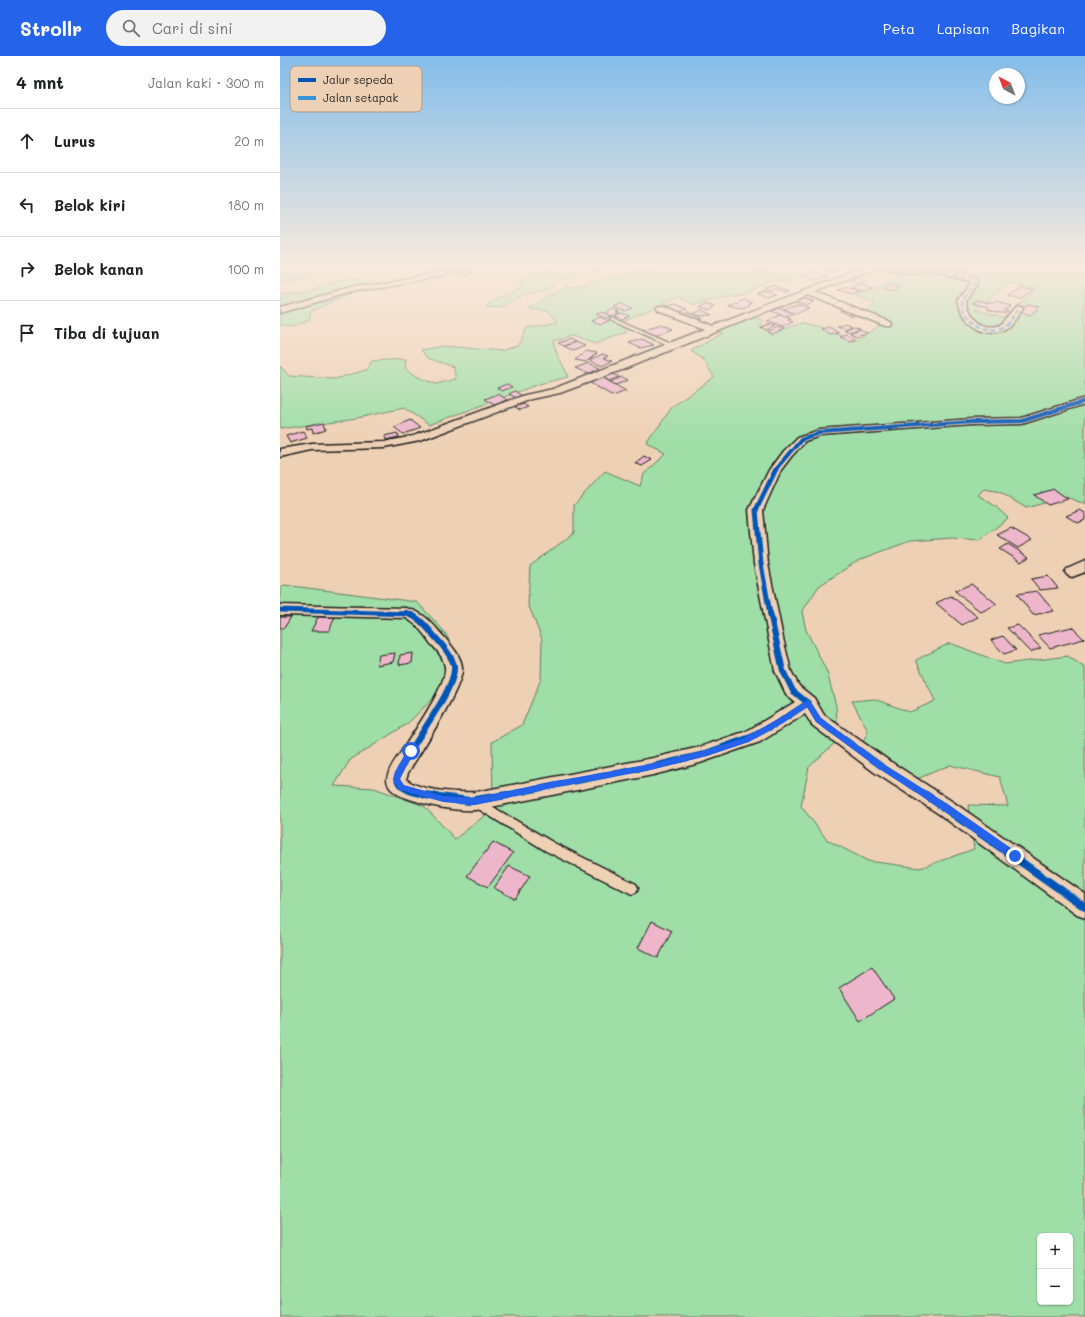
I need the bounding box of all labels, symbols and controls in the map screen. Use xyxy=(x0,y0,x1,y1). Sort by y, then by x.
search box xyxy=(106,10,386,46)
text: Strollr xyxy=(20,16,82,41)
icon: search xyxy=(120,17,142,39)
text: Cari di sini xyxy=(152,18,233,38)
text: Peta xyxy=(883,19,915,38)
text: Lapisan xyxy=(937,19,989,38)
text: Bagikan xyxy=(1011,19,1065,38)
legend xyxy=(290,66,422,112)
north arrow xyxy=(989,68,1025,104)
text: 4 mnt xyxy=(16,71,64,93)
text: Jalur sepeda xyxy=(323,72,393,87)
text: Jalan kaki · 300 m xyxy=(148,74,264,91)
text: Jalan setapak xyxy=(323,90,399,105)
icon: ahead xyxy=(16,130,38,152)
text: Lurus xyxy=(54,131,95,151)
text: 20 m xyxy=(234,132,264,149)
icon: left xyxy=(16,194,38,216)
text: Belok kiri xyxy=(54,195,126,215)
text: 180 m xyxy=(228,196,264,213)
icon: right xyxy=(16,258,38,280)
text: Belok kanan xyxy=(54,259,143,279)
text: 100 m xyxy=(228,260,264,277)
icon: arrive xyxy=(16,322,38,344)
text: Tiba di tujuan xyxy=(54,323,159,343)
route start xyxy=(402,742,420,760)
route end xyxy=(1006,847,1024,865)
map controls xyxy=(1037,1233,1073,1305)
button: + xyxy=(1037,1233,1073,1269)
button: − xyxy=(1037,1269,1073,1305)

